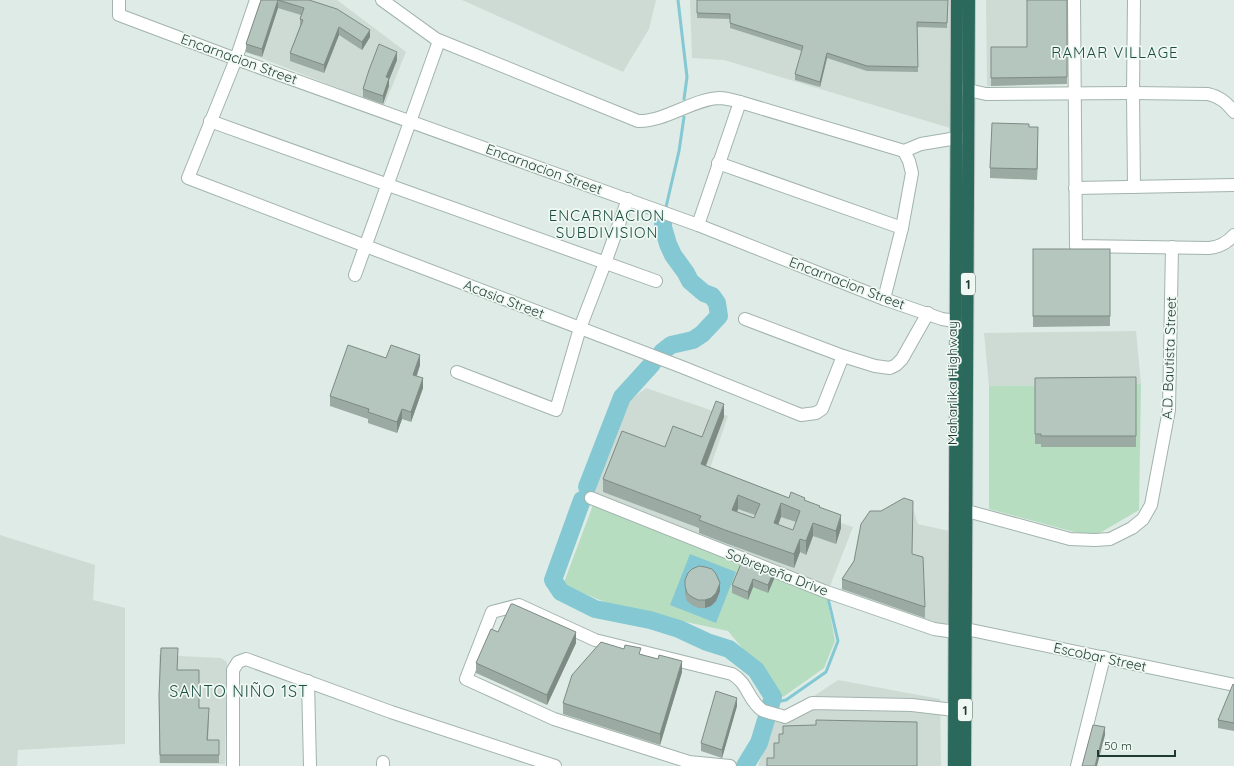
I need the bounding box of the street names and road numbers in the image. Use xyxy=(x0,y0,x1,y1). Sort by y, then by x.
street label: Encarnacion Street xyxy=(178,30,300,89)
street label: Encarnacion Street xyxy=(483,140,605,199)
street label: Encarnacion Street xyxy=(787,253,908,313)
road number: 1 xyxy=(961,273,975,295)
street label: Acasia Street xyxy=(461,275,547,323)
street label: A.D. Bautista Street xyxy=(1158,296,1180,420)
street label: Maharlika Highway xyxy=(943,321,961,445)
street label: Sobrepeña Drive xyxy=(723,544,831,600)
street label: Escobar Street xyxy=(1052,638,1148,676)
road number: 1 xyxy=(958,699,972,721)

